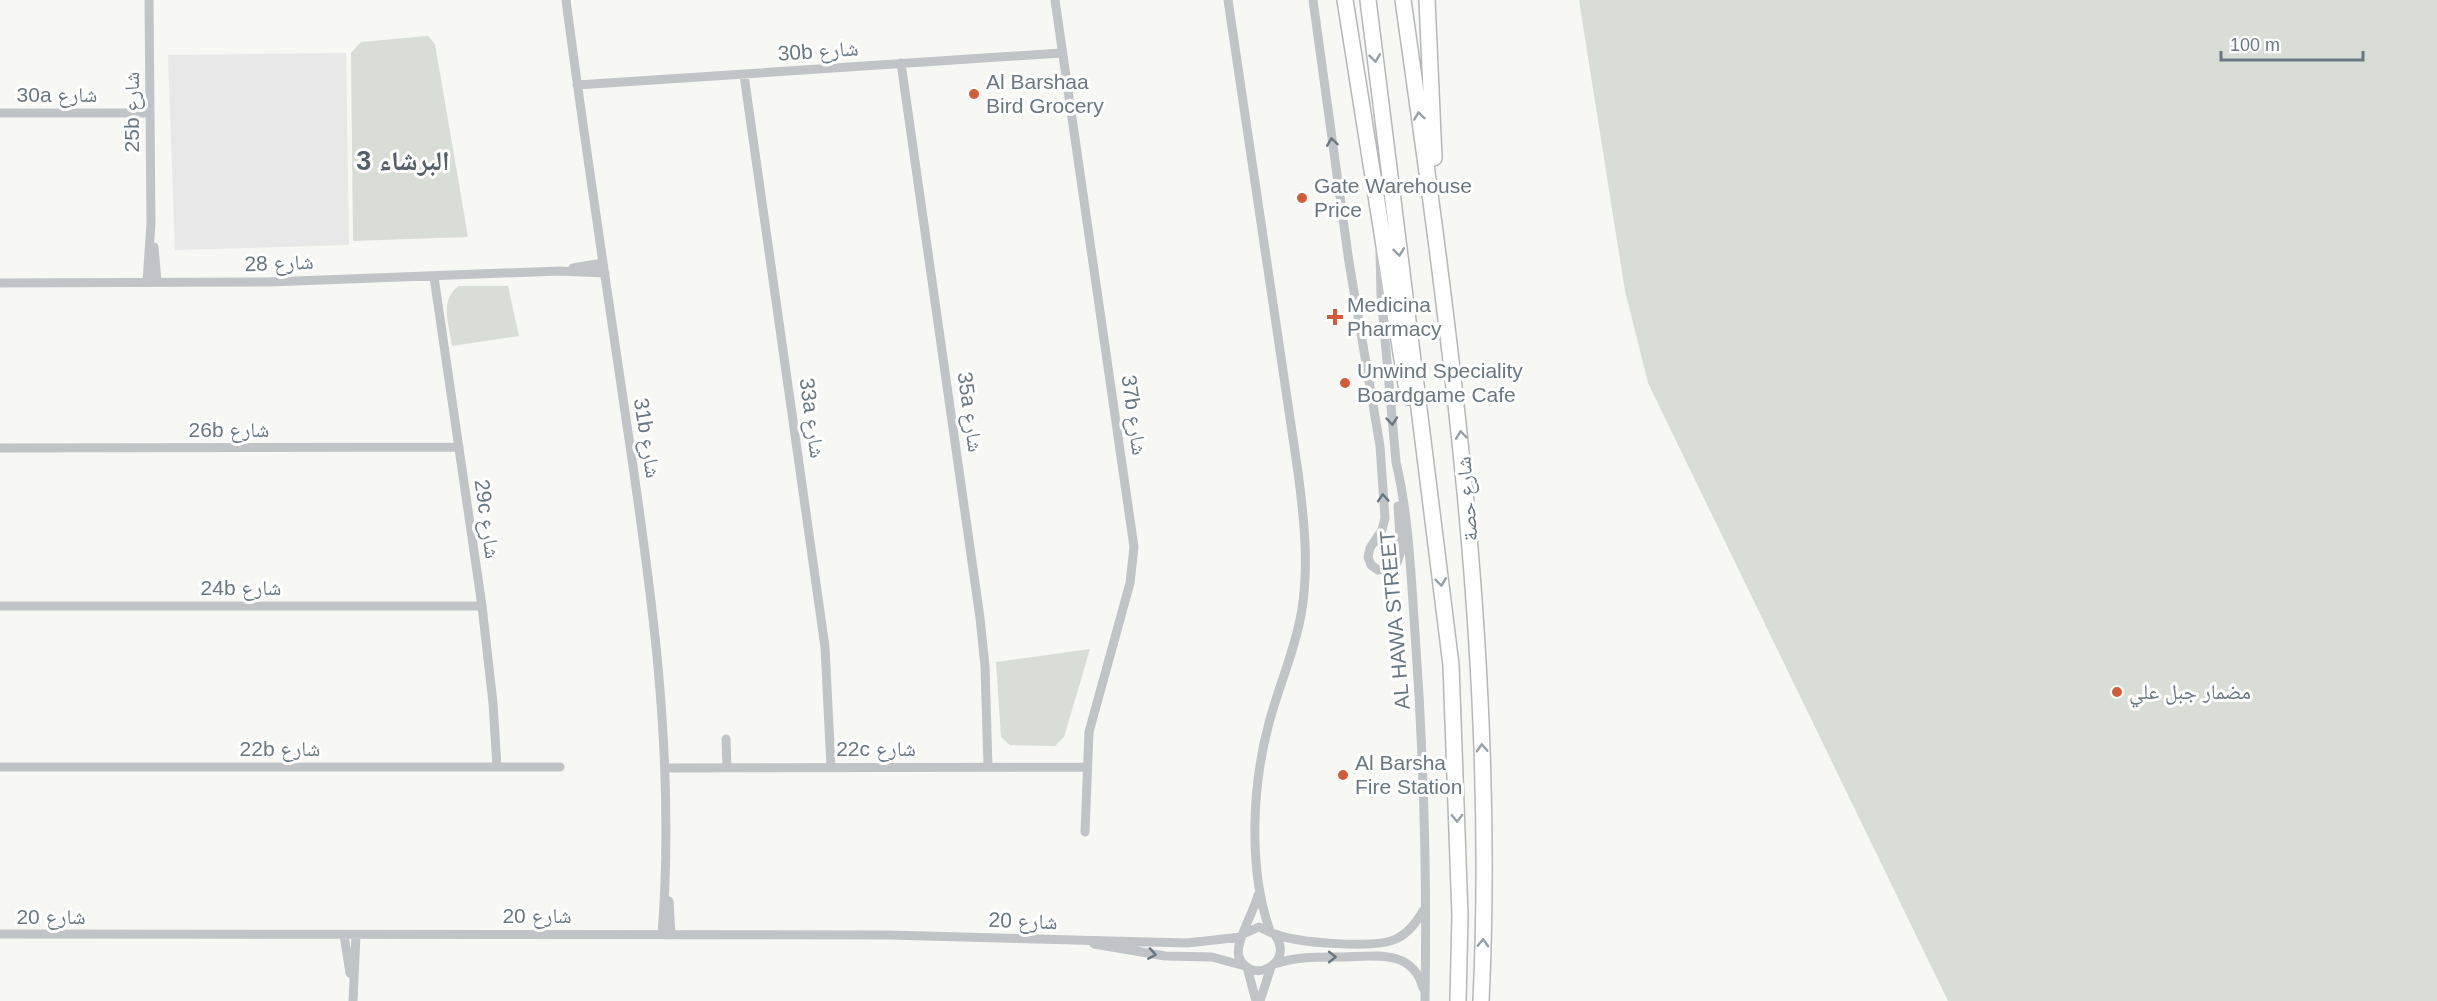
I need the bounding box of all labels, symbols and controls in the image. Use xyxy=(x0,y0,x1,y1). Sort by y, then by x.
scale bar xyxy=(2221,24,2364,62)
text: 100 m xyxy=(2230,35,2280,55)
street label: 30b شارع xyxy=(777,36,859,67)
one-way arrow xyxy=(1369,53,1381,63)
place label: Al Barshaa Bird Grocery xyxy=(986,70,1104,117)
street label: 25b شارع xyxy=(120,72,145,152)
street label: 30a شارع xyxy=(17,83,97,108)
marker: Al Barshaa Bird Grocery xyxy=(967,87,981,101)
one-way arrow xyxy=(1414,111,1426,120)
one-way arrow xyxy=(1327,137,1339,147)
district label: البرشاء 3 xyxy=(356,146,450,176)
place label: Gate Warehouse Price xyxy=(1314,174,1472,221)
marker: Gate Warehouse Price xyxy=(1295,191,1309,205)
one-way arrow xyxy=(1393,247,1405,256)
street label: شارع 28 xyxy=(244,250,314,277)
place label: Medicina Pharmacy xyxy=(1347,293,1442,340)
marker: Medicina Pharmacy xyxy=(1328,310,1342,324)
place label: Unwind Speciality Boardgame Cafe xyxy=(1357,359,1523,406)
street label: 35a شارع xyxy=(952,370,988,454)
street label: 37b شارع xyxy=(1116,373,1152,457)
street label: 33a شارع xyxy=(794,376,830,460)
marker: Unwind Speciality Boardgame Cafe xyxy=(1338,376,1352,390)
street label: 31b شارع xyxy=(628,396,665,480)
one-way arrow xyxy=(1385,416,1398,425)
street label: 26b شارع xyxy=(189,418,269,443)
one-way arrow xyxy=(1455,431,1468,440)
street label: شارع حصة xyxy=(1451,456,1484,542)
street label: 29c شارع xyxy=(469,478,504,560)
one-way arrow xyxy=(1377,493,1390,502)
street label: AL HAWA STREET xyxy=(1375,529,1414,711)
street label: 24b شارع xyxy=(201,576,281,601)
one-way arrow xyxy=(1434,577,1446,586)
place label: مضمار جبل علي xyxy=(2129,680,2251,708)
marker: مضمار جبل علي xyxy=(2110,685,2124,699)
street label: 22b شارع xyxy=(240,737,320,762)
street label: 22c شارع xyxy=(836,737,916,762)
one-way arrow xyxy=(1476,743,1489,752)
place label: Al Barsha Fire Station xyxy=(1355,751,1462,798)
marker: Al Barsha Fire Station xyxy=(1336,768,1350,782)
one-way arrow xyxy=(1450,813,1463,822)
street label: شارع 20 xyxy=(502,904,572,929)
street label: شارع 20 xyxy=(16,905,86,930)
street label: شارع 20 xyxy=(988,908,1058,935)
one-way arrow xyxy=(1476,938,1489,947)
one-way arrow xyxy=(1147,947,1157,959)
one-way arrow xyxy=(1327,951,1336,963)

